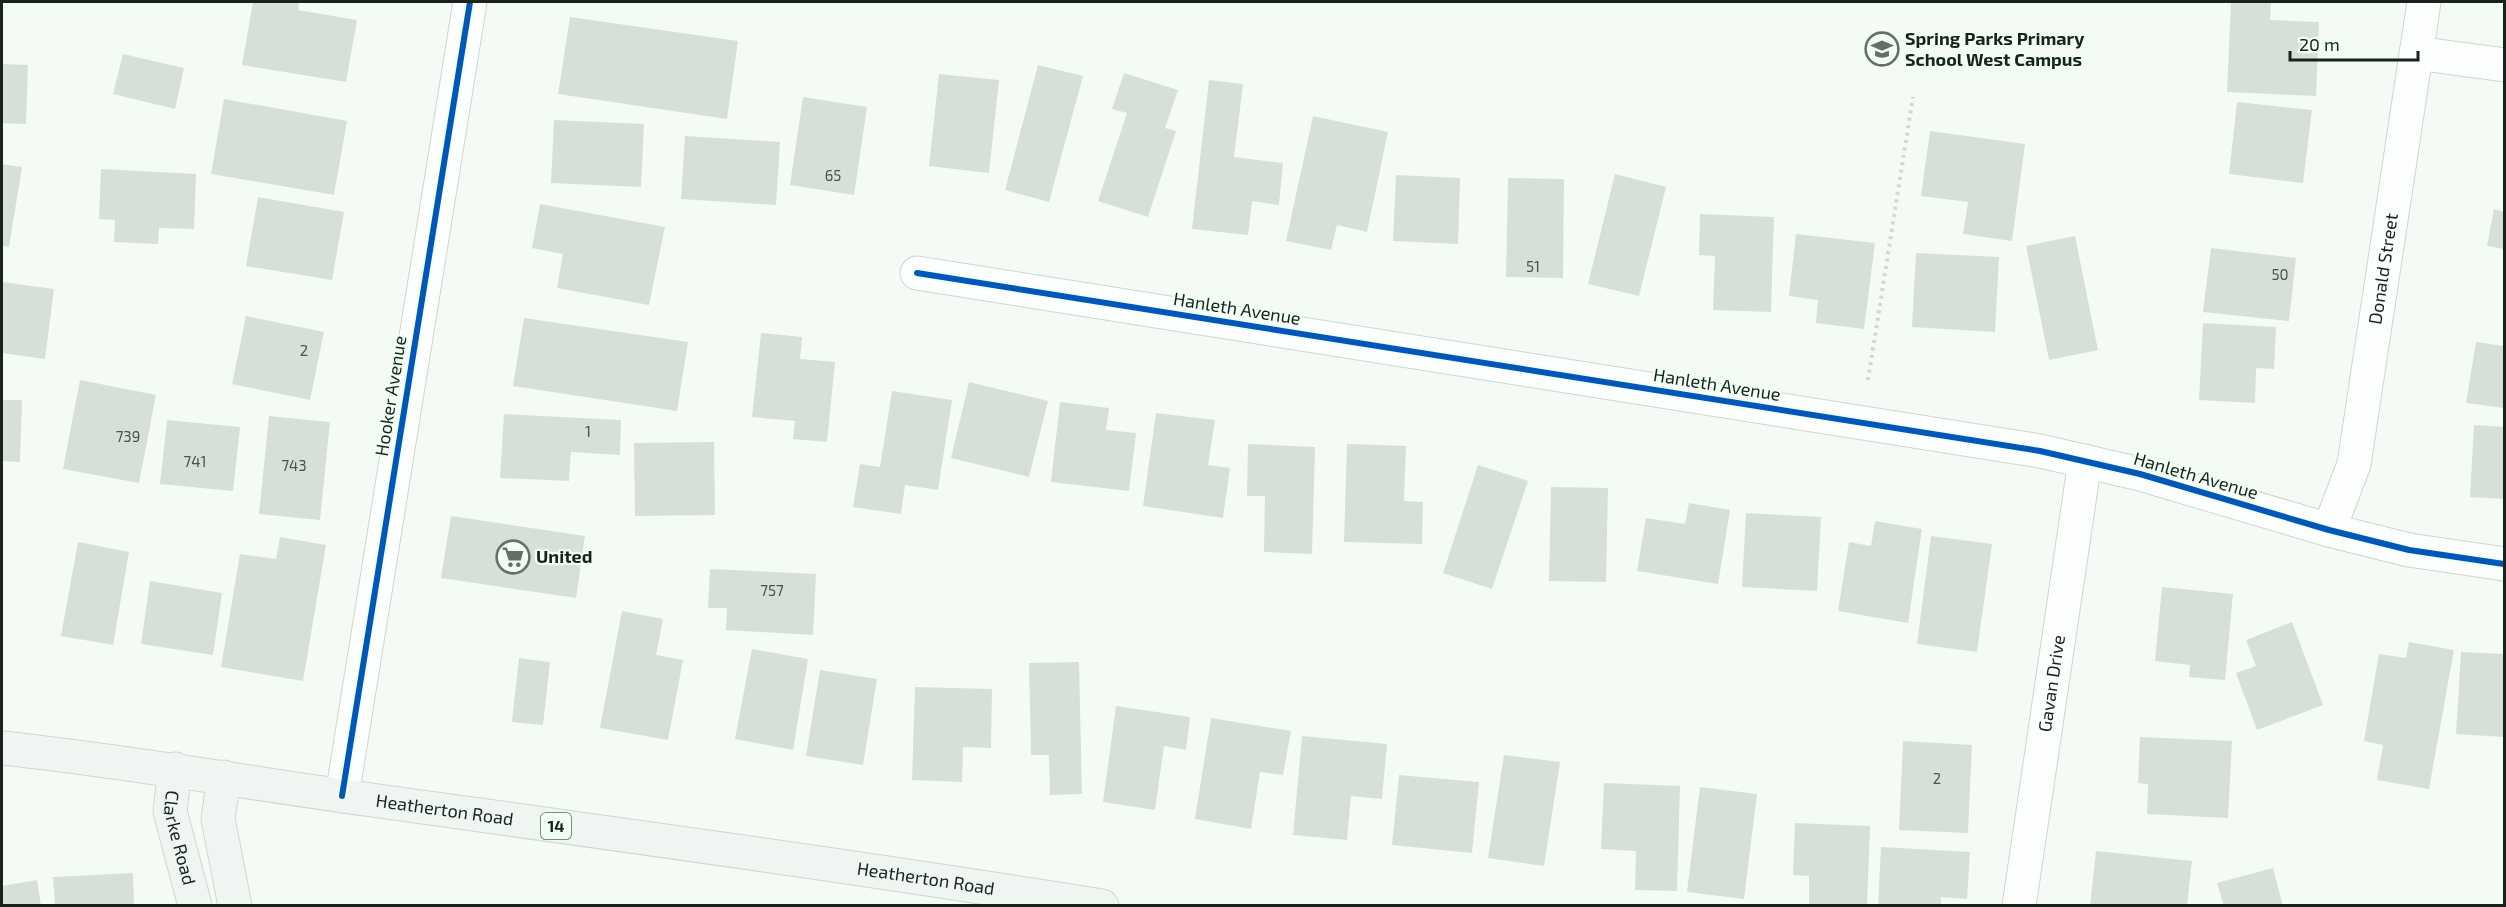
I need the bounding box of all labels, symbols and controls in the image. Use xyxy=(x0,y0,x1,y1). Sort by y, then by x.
scale bar xyxy=(2290,24,2418,62)
place label: Spring Parks Primary School West Campus xyxy=(1905,27,2085,70)
school or university icon: Spring Parks Primary School West Campus xyxy=(1864,31,1900,67)
text: 20 m xyxy=(2299,33,2340,55)
house number: 65 xyxy=(825,166,841,184)
street label: Donald Street xyxy=(2363,211,2402,326)
house number: 51 xyxy=(1526,257,1540,275)
house number: 50 xyxy=(2271,265,2289,283)
street label: Hanleth Avenue xyxy=(1172,287,1302,329)
street label: Hooker Avenue xyxy=(370,334,410,458)
house number: 2 xyxy=(300,341,308,359)
street label: Hanleth Avenue xyxy=(1652,363,1782,405)
house number: 1 xyxy=(585,422,591,440)
house number: 739 xyxy=(116,427,140,445)
street label: Hanleth Avenue xyxy=(2131,447,2261,503)
house number: 741 xyxy=(184,452,206,470)
house number: 743 xyxy=(281,456,307,474)
supermarket icon: United xyxy=(495,539,531,575)
place label: United xyxy=(536,545,592,567)
house number: 757 xyxy=(760,581,784,599)
street label: Gavan Drive xyxy=(2033,633,2069,733)
house number: 2 xyxy=(1933,769,1941,787)
street label: Clarke Road xyxy=(160,789,201,887)
street label: Heatherton Road xyxy=(374,789,515,830)
road number: 14 xyxy=(541,813,571,839)
street label: Heatherton Road xyxy=(856,857,996,899)

